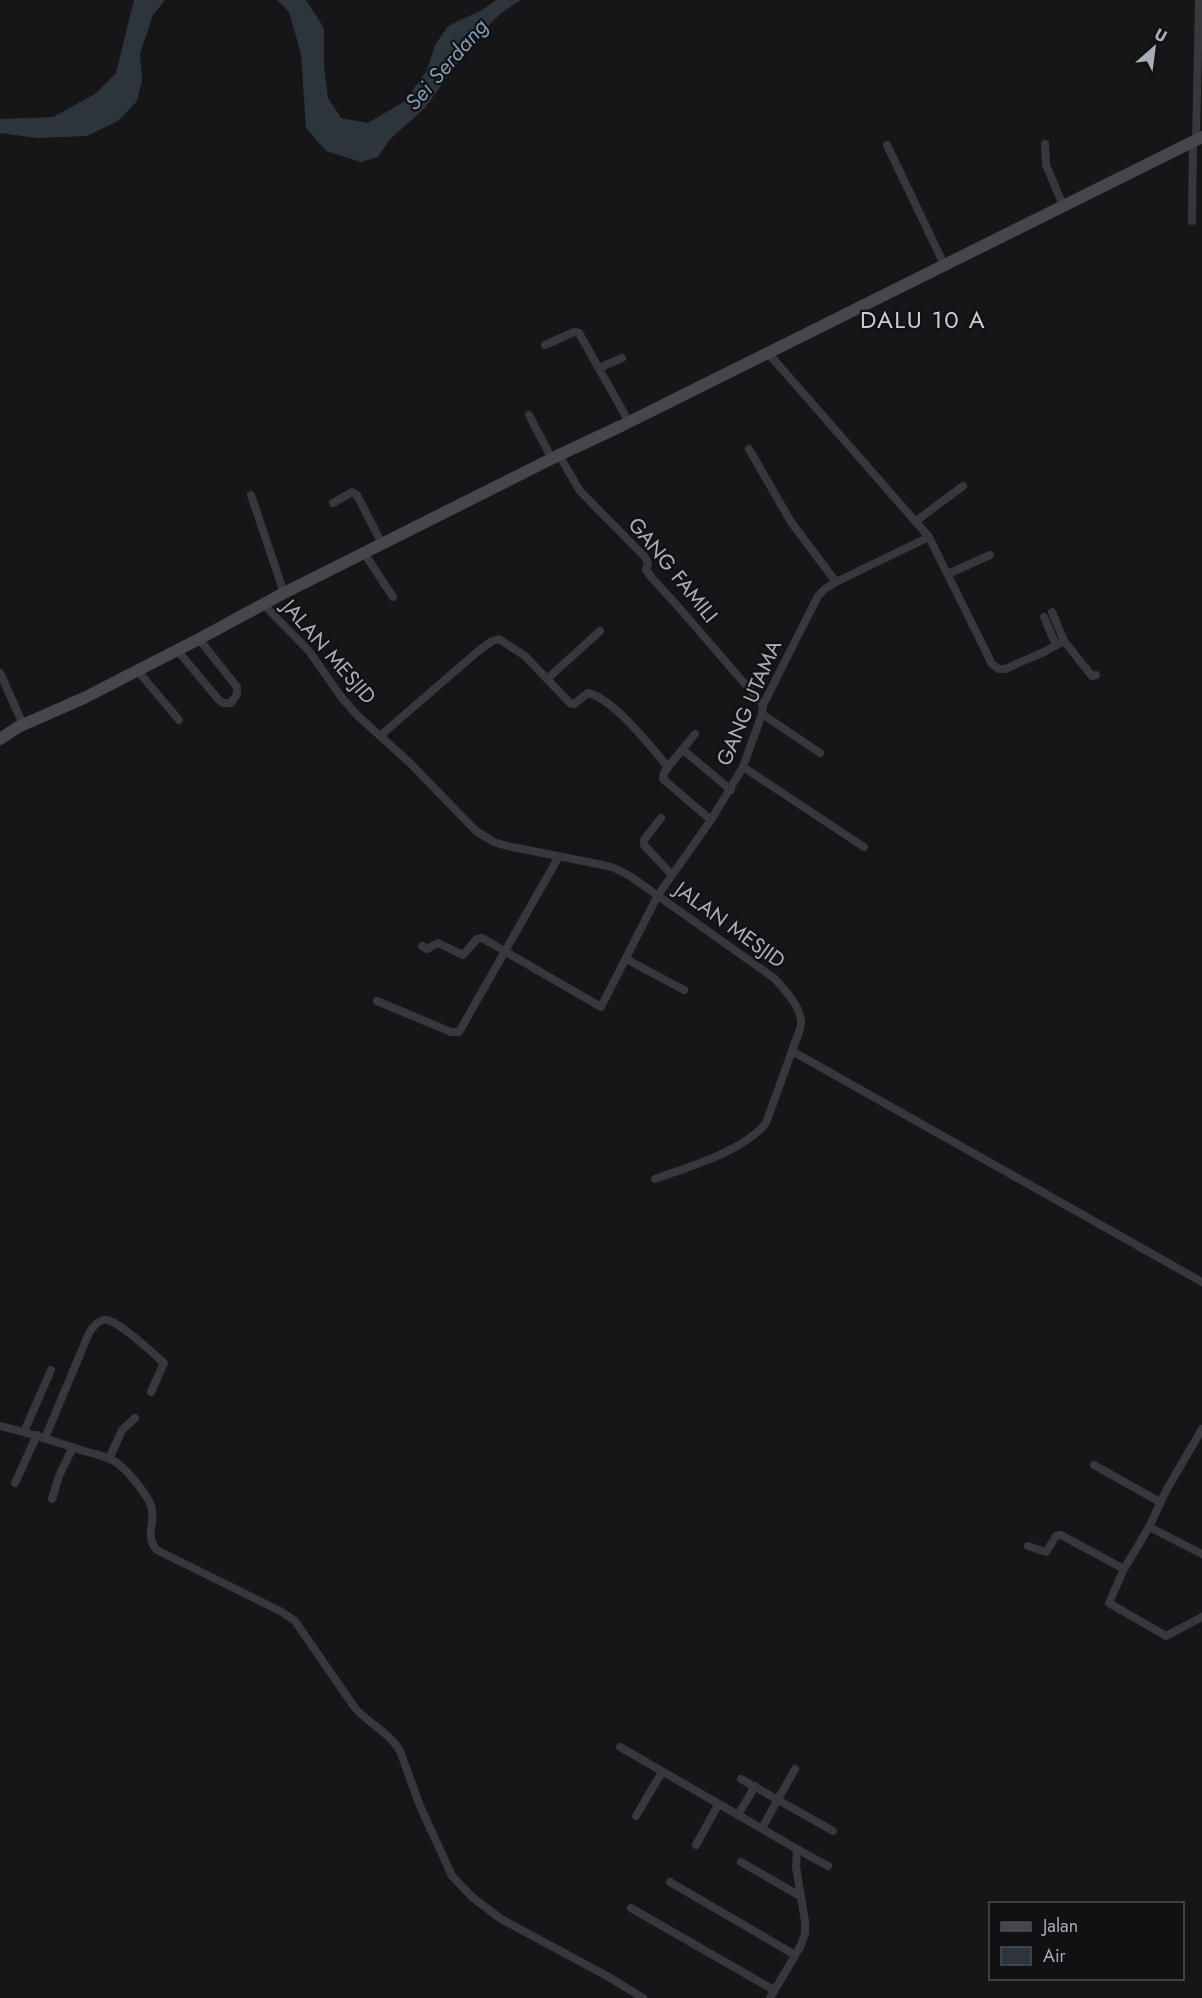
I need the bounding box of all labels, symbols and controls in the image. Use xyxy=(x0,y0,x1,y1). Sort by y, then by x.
water label: Sei Serdang xyxy=(397,11,495,117)
north arrow xyxy=(1124,18,1184,78)
text: U xyxy=(1150,22,1171,48)
district label: DALU 10 A xyxy=(860,302,986,337)
street label: GANG FAMILI xyxy=(621,511,725,629)
street label: JALAN MESJID xyxy=(273,591,383,711)
street label: GANG UTAMA xyxy=(709,635,789,770)
street label: JALAN MESJID xyxy=(666,873,791,975)
legend xyxy=(989,1902,1184,1980)
text: Jalan xyxy=(1041,1913,1078,1939)
text: Air xyxy=(1043,1943,1067,1969)

